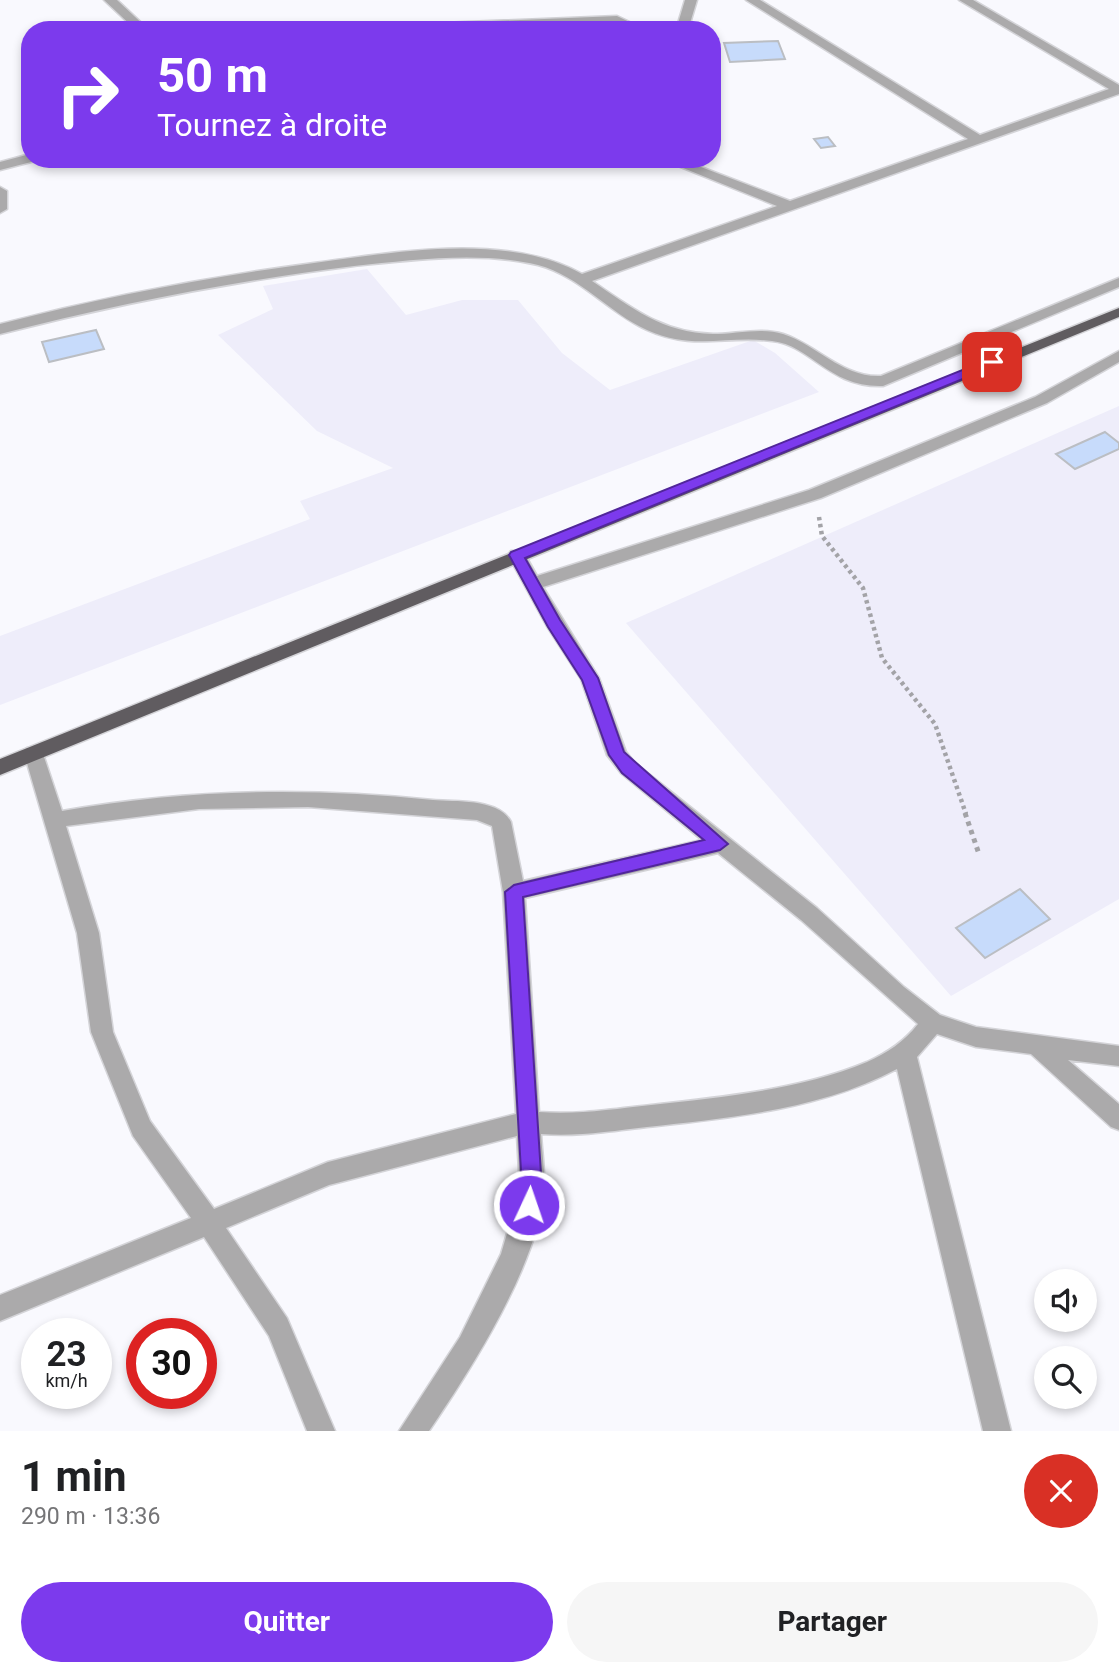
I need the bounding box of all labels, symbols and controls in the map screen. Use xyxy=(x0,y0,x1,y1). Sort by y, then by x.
text: 50 m xyxy=(157,47,268,104)
icon: right xyxy=(42,49,133,140)
text: Tournez à droite xyxy=(157,106,387,144)
pin xyxy=(962,332,1022,392)
icon: arrive xyxy=(973,343,1011,381)
position arrow xyxy=(492,1168,566,1242)
map controls xyxy=(1034,1269,1097,1409)
button: sound xyxy=(1034,1269,1097,1332)
speed limit sign: 30 xyxy=(126,1318,217,1409)
text: 23 xyxy=(46,1334,87,1375)
button: search xyxy=(1034,1346,1097,1409)
text: km/h xyxy=(45,1370,88,1391)
text: 1 min xyxy=(21,1452,127,1501)
button: close xyxy=(1024,1454,1098,1528)
text: 290 m · 13:36 xyxy=(21,1503,160,1530)
button: Quitter xyxy=(21,1582,553,1662)
button: Partager xyxy=(567,1582,1098,1662)

